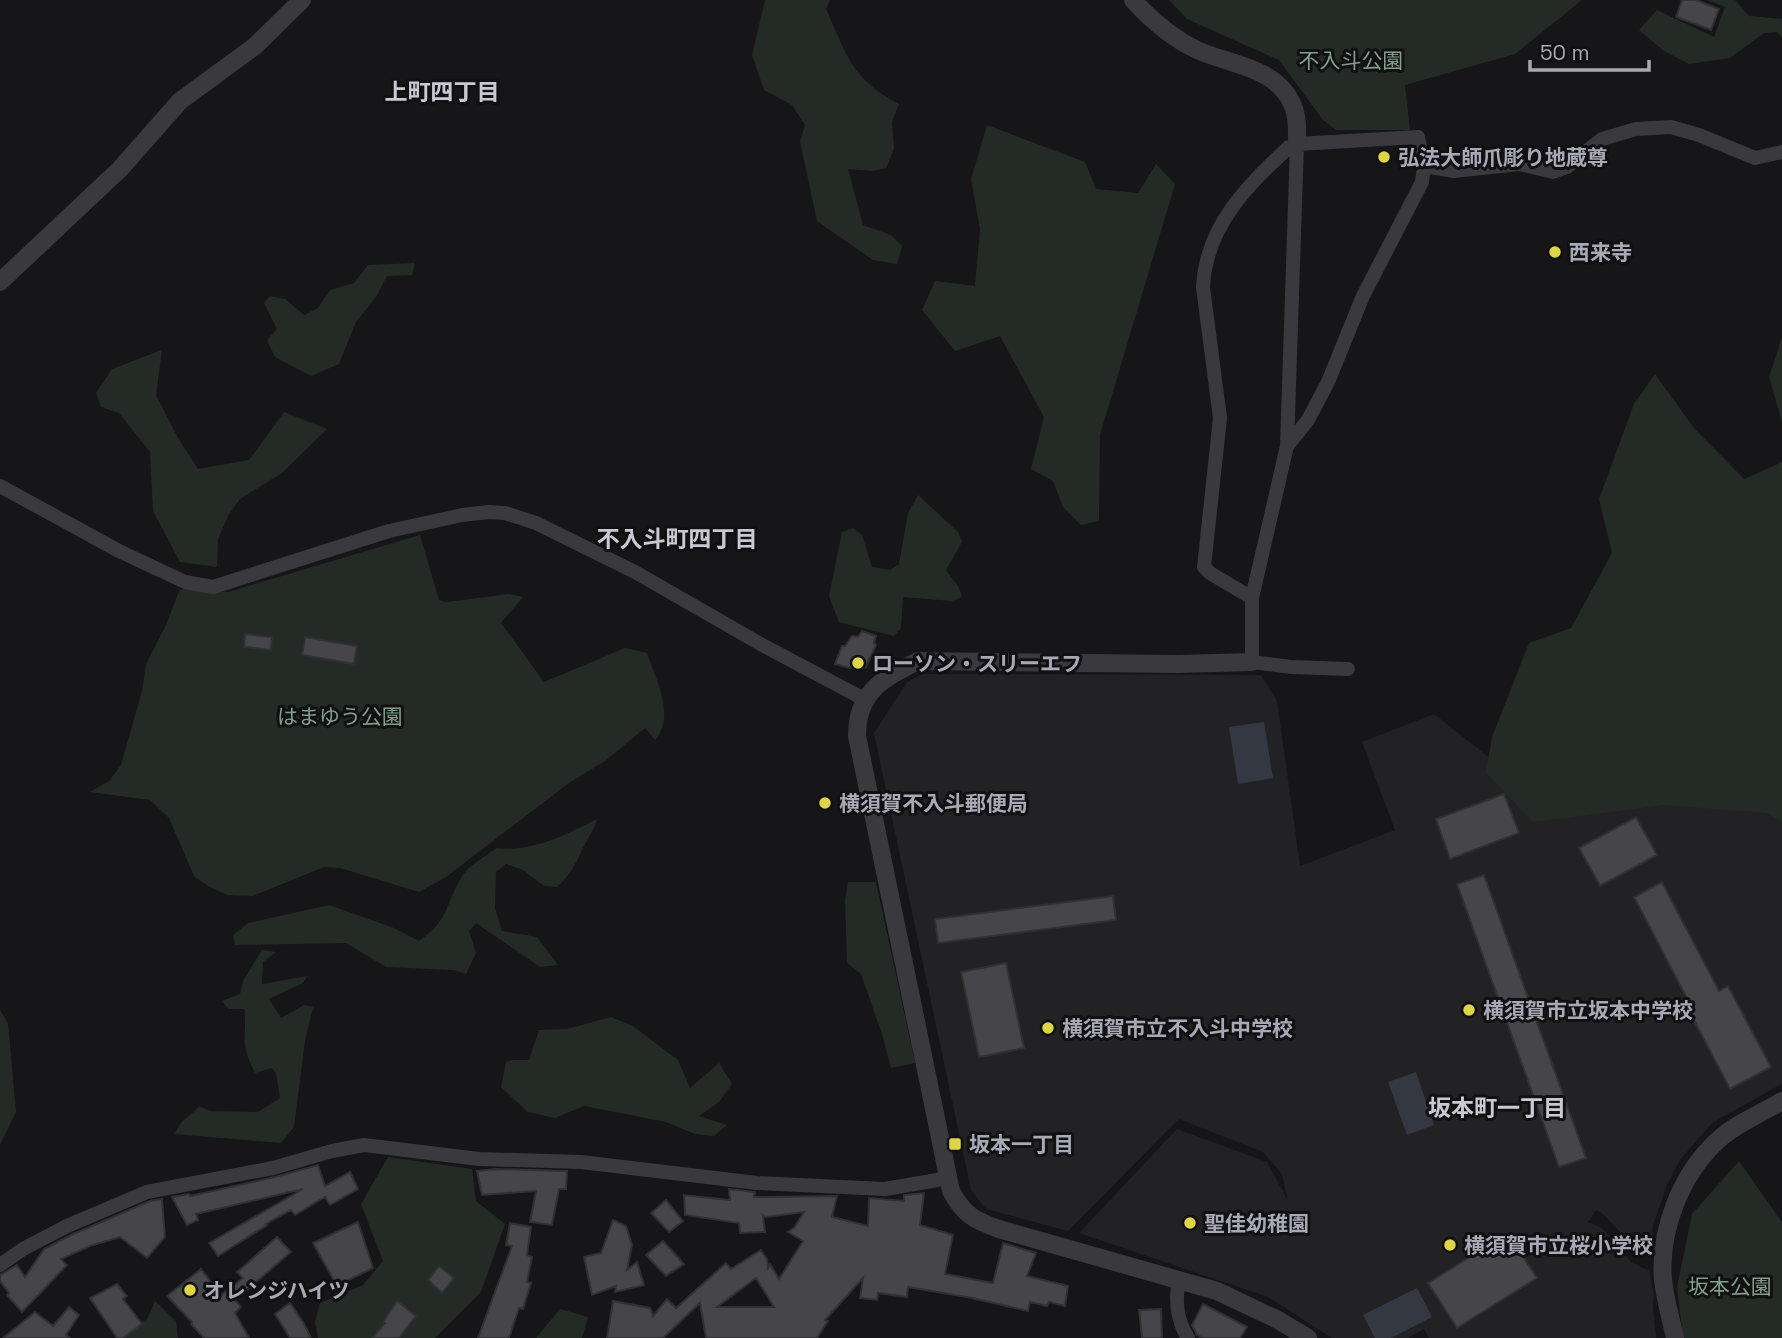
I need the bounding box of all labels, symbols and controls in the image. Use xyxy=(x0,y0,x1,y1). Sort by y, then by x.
scale bar xyxy=(1530,28,1649,72)
text: 50 m xyxy=(1540,39,1590,66)
park label: 不入斗公園 xyxy=(1299,47,1404,74)
district label: 上町四丁目 xyxy=(385,77,500,107)
place label: 弘法大師爪彫り地蔵尊 xyxy=(1398,144,1608,171)
marker: 弘法大師爪彫り地蔵尊 xyxy=(1376,149,1392,165)
place label: 西来寺 xyxy=(1569,239,1632,266)
marker: 西来寺 xyxy=(1547,244,1563,260)
district label: 不入斗町四丁目 xyxy=(597,524,758,554)
place label: ローソン・スリーエフ xyxy=(872,650,1082,677)
marker: ローソン・スリーエフ xyxy=(850,655,866,671)
park label: はまゆう公園 xyxy=(277,703,403,730)
place label: 横須賀不入斗郵便局 xyxy=(839,790,1028,817)
marker: 横須賀不入斗郵便局 xyxy=(817,795,833,811)
place label: 横須賀市立坂本中学校 xyxy=(1483,997,1693,1024)
marker: 横須賀市立坂本中学校 xyxy=(1461,1002,1477,1018)
place label: 横須賀市立不入斗中学校 xyxy=(1062,1015,1293,1042)
marker: 横須賀市立不入斗中学校 xyxy=(1040,1020,1056,1036)
district label: 坂本町一丁目 xyxy=(1428,1093,1566,1123)
place label: 坂本一丁目 xyxy=(969,1131,1074,1158)
marker: 坂本一丁目 xyxy=(947,1136,963,1152)
place label: 聖佳幼稚園 xyxy=(1204,1210,1309,1237)
marker: 聖佳幼稚園 xyxy=(1182,1215,1198,1231)
place label: 横須賀市立桜小学校 xyxy=(1464,1232,1653,1259)
marker: 横須賀市立桜小学校 xyxy=(1442,1237,1458,1253)
park label: 坂本公園 xyxy=(1688,1273,1772,1300)
place label: オレンジハイツ xyxy=(204,1277,349,1304)
marker: オレンジハイツ xyxy=(182,1282,198,1298)

